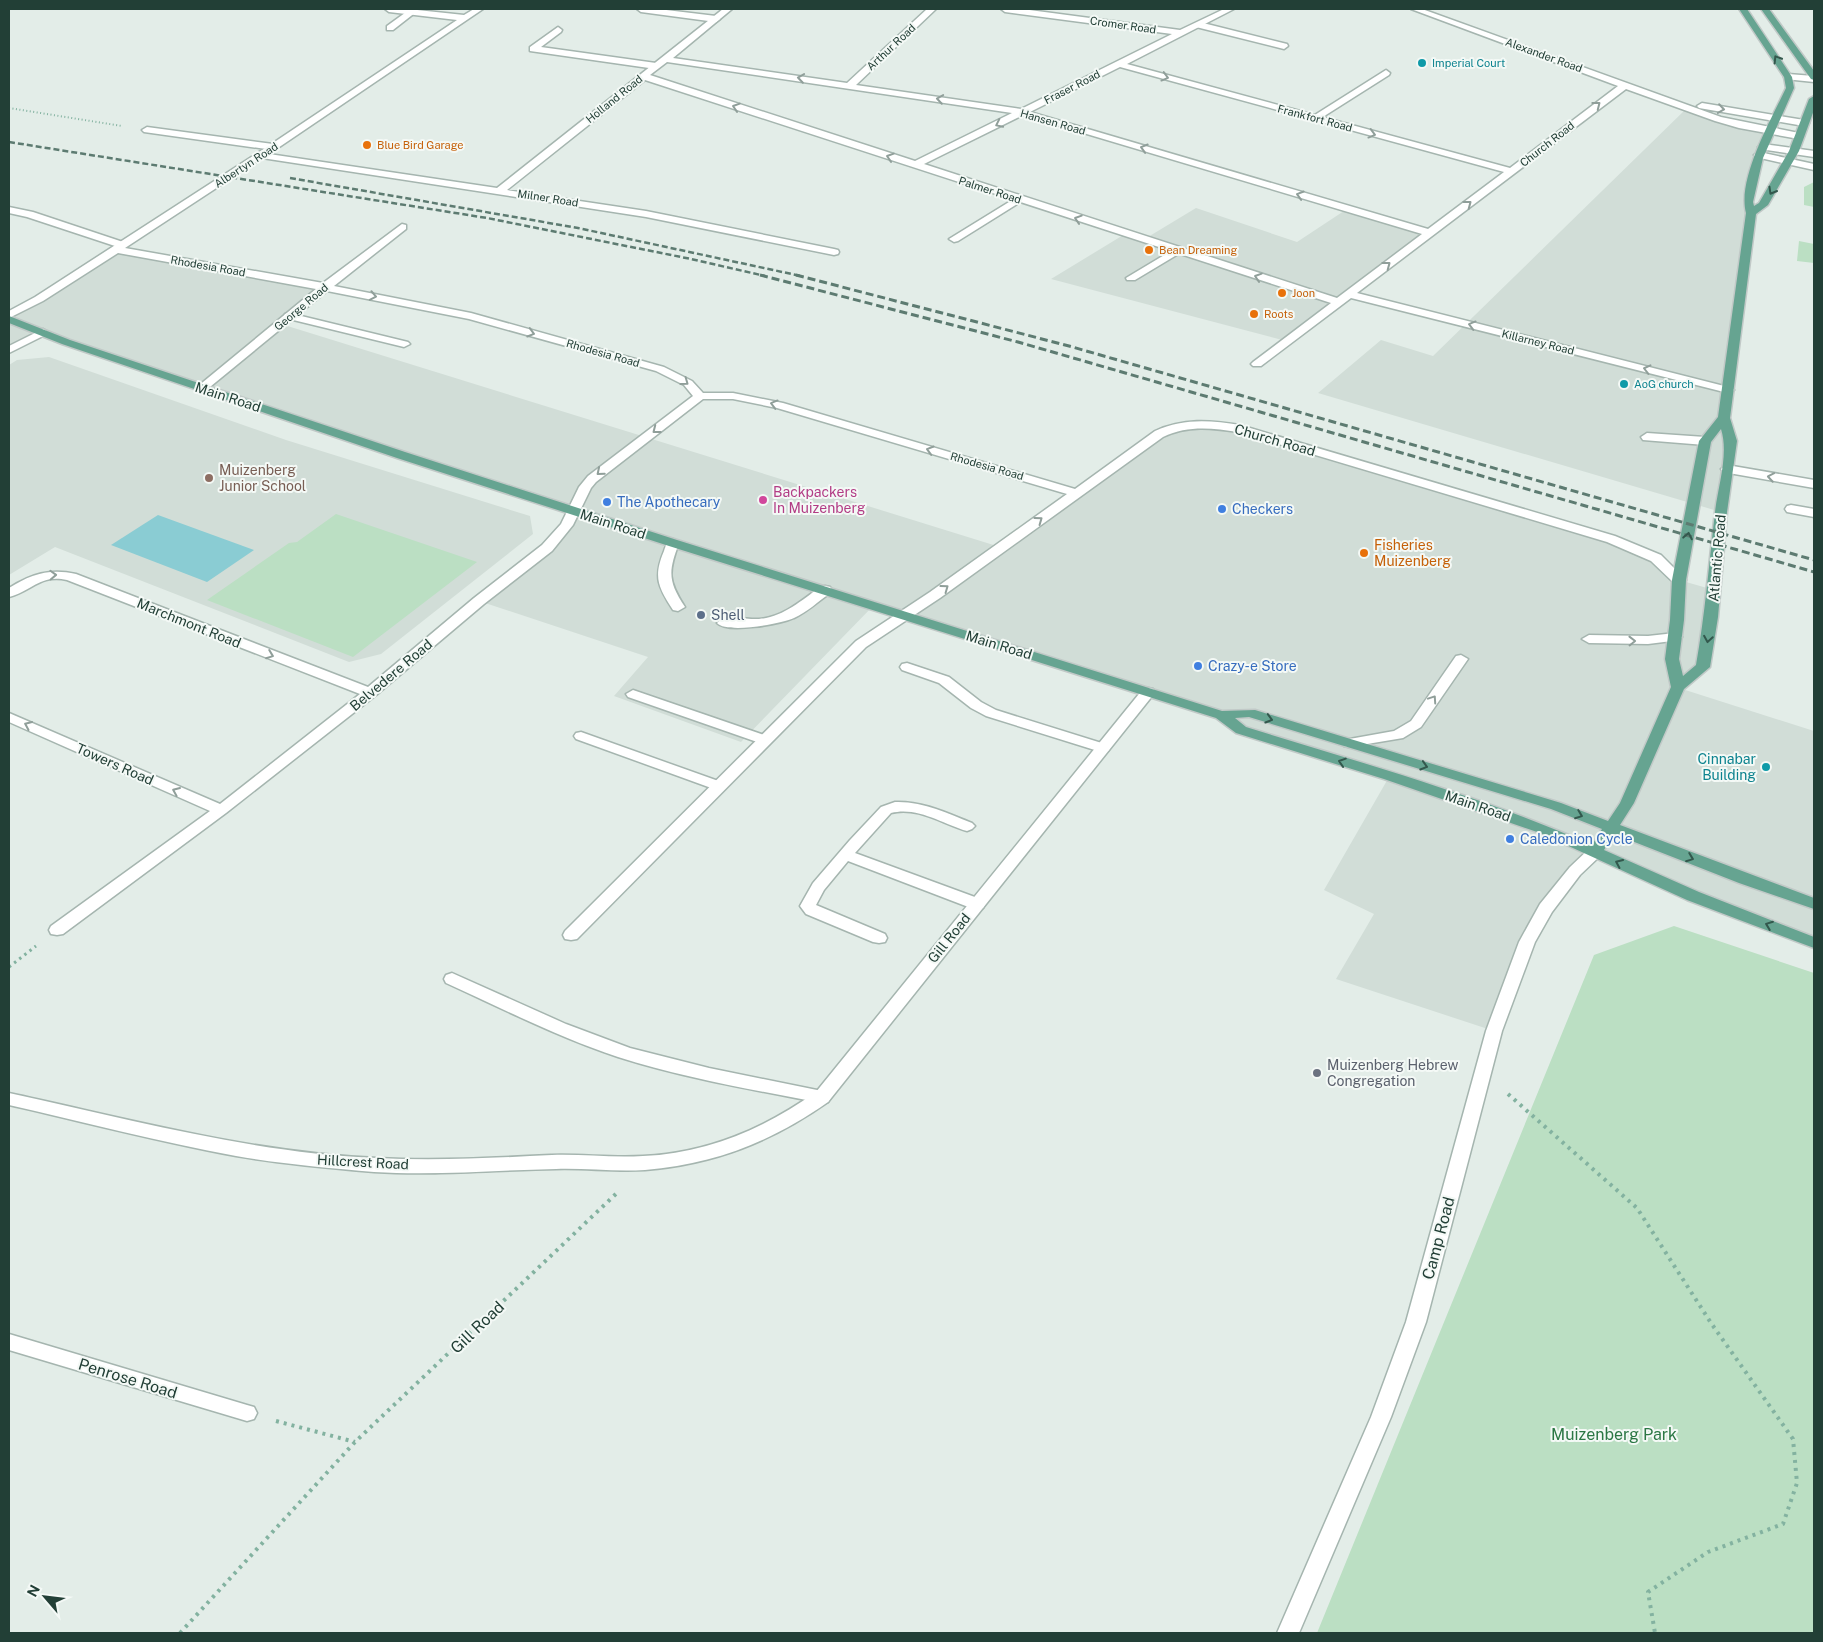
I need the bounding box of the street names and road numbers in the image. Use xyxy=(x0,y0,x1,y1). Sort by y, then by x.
street label: Cromer Road xyxy=(1089,14,1157,36)
street label: Arthur Road xyxy=(864,21,918,73)
street label: Alexander Road xyxy=(1504,36,1584,74)
street label: Fraser Road xyxy=(1042,68,1102,106)
street label: Holland Road xyxy=(584,73,644,125)
street label: Frankfort Road xyxy=(1276,102,1354,134)
street label: Hansen Road xyxy=(1019,107,1087,137)
street label: Church Road xyxy=(1517,119,1577,169)
street label: Albertyn Road xyxy=(212,140,280,190)
street label: Palmer Road xyxy=(957,174,1023,206)
street label: Milner Road xyxy=(517,187,579,209)
street label: Rhodesia Road xyxy=(170,254,246,278)
street label: George Road xyxy=(272,281,330,333)
street label: Killarney Road xyxy=(1501,327,1575,357)
street label: Rhodesia Road xyxy=(565,337,641,369)
street label: Main Road xyxy=(193,379,263,415)
street label: Church Road xyxy=(1233,421,1317,459)
street label: Rhodesia Road xyxy=(949,450,1025,482)
street label: Main Road xyxy=(578,506,648,542)
street label: Atlantic Road xyxy=(1705,514,1729,602)
street label: Marchmont Road xyxy=(135,595,243,651)
street label: Main Road xyxy=(964,627,1034,663)
street label: Belvedere Road xyxy=(347,636,435,714)
street label: Towers Road xyxy=(74,740,156,788)
street label: Main Road xyxy=(1443,787,1513,825)
street label: Gill Road xyxy=(924,910,974,966)
street label: Hillcrest Road xyxy=(317,1152,409,1172)
street label: Camp Road xyxy=(1418,1195,1459,1282)
street label: Gill Road xyxy=(447,1297,508,1357)
street label: Penrose Road xyxy=(76,1354,180,1403)

